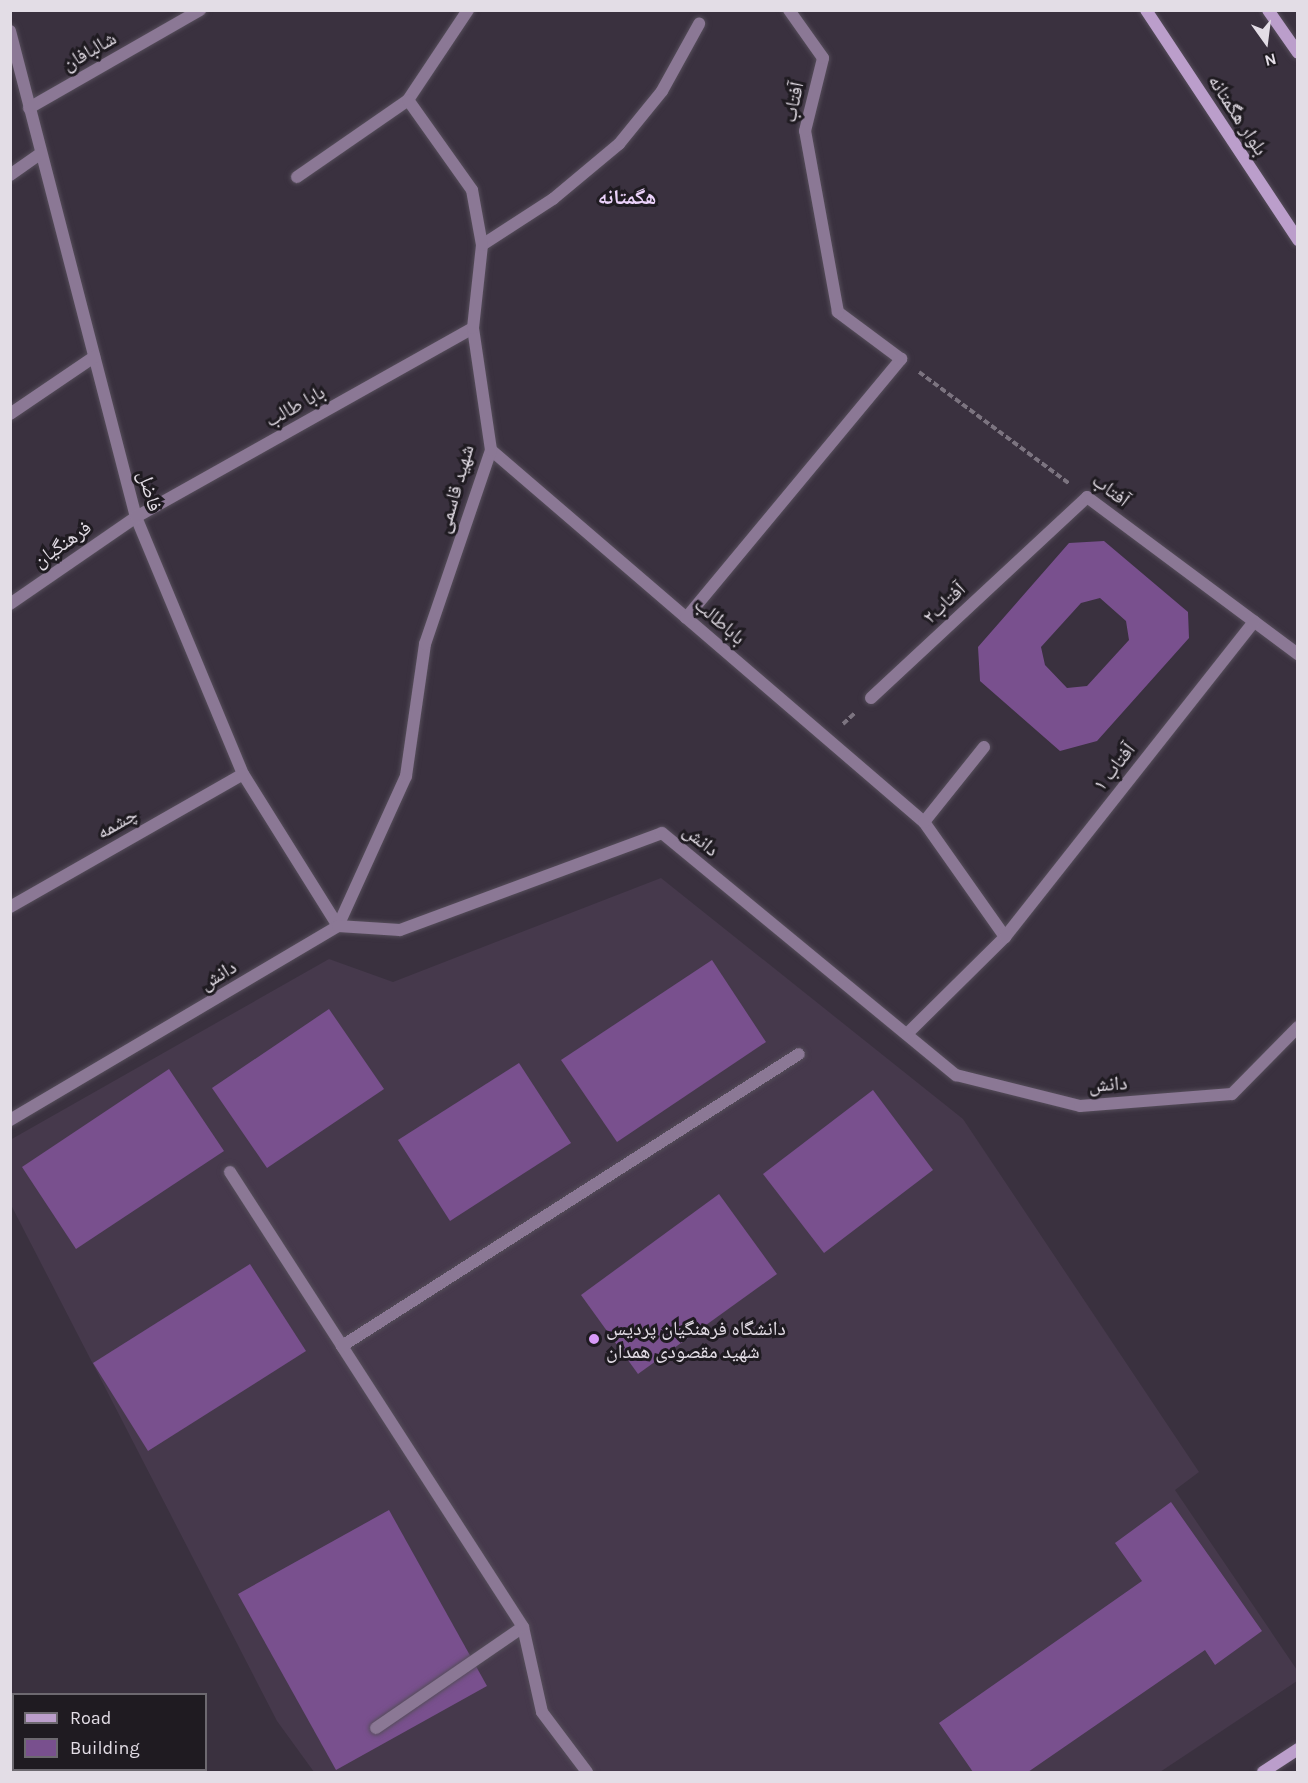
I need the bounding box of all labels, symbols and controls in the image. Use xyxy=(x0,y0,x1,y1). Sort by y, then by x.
north arrow xyxy=(1236,12,1296,72)
street label: شالبافان xyxy=(58,26,120,76)
text: N xyxy=(1263,49,1278,71)
street label: بلوار هگمتانه xyxy=(1203,70,1273,160)
street label: آفتاب xyxy=(777,80,809,124)
district label: هگمتانه xyxy=(598,184,656,210)
street label: بابا طالب xyxy=(261,380,329,432)
street label: شهید قاسمی xyxy=(431,442,479,536)
street label: فاضل xyxy=(133,468,167,514)
street label: آفتاب xyxy=(1087,468,1135,512)
street label: فرهنگیان xyxy=(28,515,96,573)
street label: آفتاب۲ xyxy=(918,577,970,629)
street label: باباطالب xyxy=(690,592,750,650)
street label: آفتاب ۱ xyxy=(1088,738,1140,796)
street label: چشمه xyxy=(92,802,142,844)
street label: دانش xyxy=(678,818,724,862)
street label: دانش xyxy=(195,955,241,995)
street label: دانش xyxy=(1088,1071,1128,1097)
place label: دانشگاه فرهنگیان پردیس شهید مقصودی همدان xyxy=(606,1316,786,1363)
marker: دانشگاه فرهنگیان پردیس شهید مقصودی همدان xyxy=(587,1332,601,1346)
legend xyxy=(12,1693,207,1771)
text: Road xyxy=(70,1707,111,1729)
text: Building xyxy=(70,1737,140,1759)

